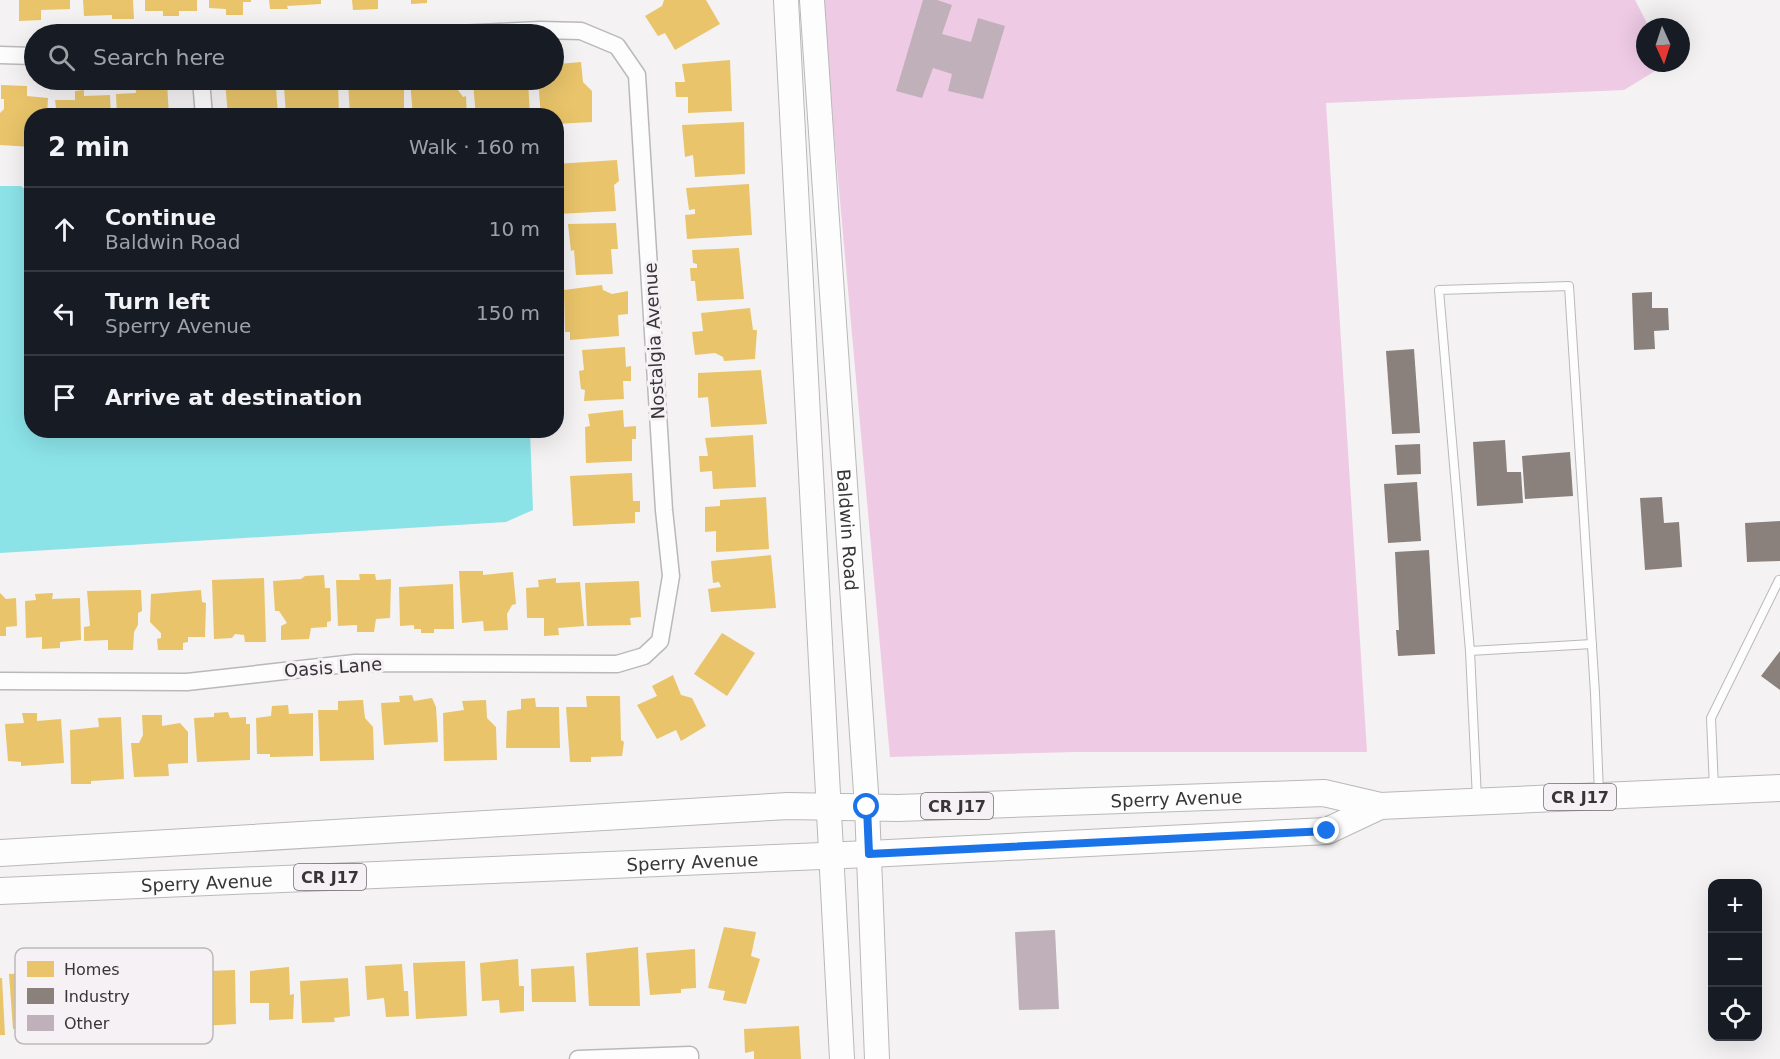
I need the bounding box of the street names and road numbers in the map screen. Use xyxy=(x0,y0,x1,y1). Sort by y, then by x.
street label: Nostalgia Avenue xyxy=(639,262,669,420)
street label: Baldwin Road xyxy=(833,468,863,591)
street label: Oasis Lane xyxy=(283,653,383,681)
road number: CR J17 xyxy=(1544,784,1616,810)
street label: Sperry Avenue xyxy=(1110,785,1243,811)
road number: CR J17 xyxy=(921,793,993,819)
street label: Sperry Avenue xyxy=(626,848,759,875)
road number: CR J17 xyxy=(294,864,366,890)
street label: Sperry Avenue xyxy=(141,869,273,895)

